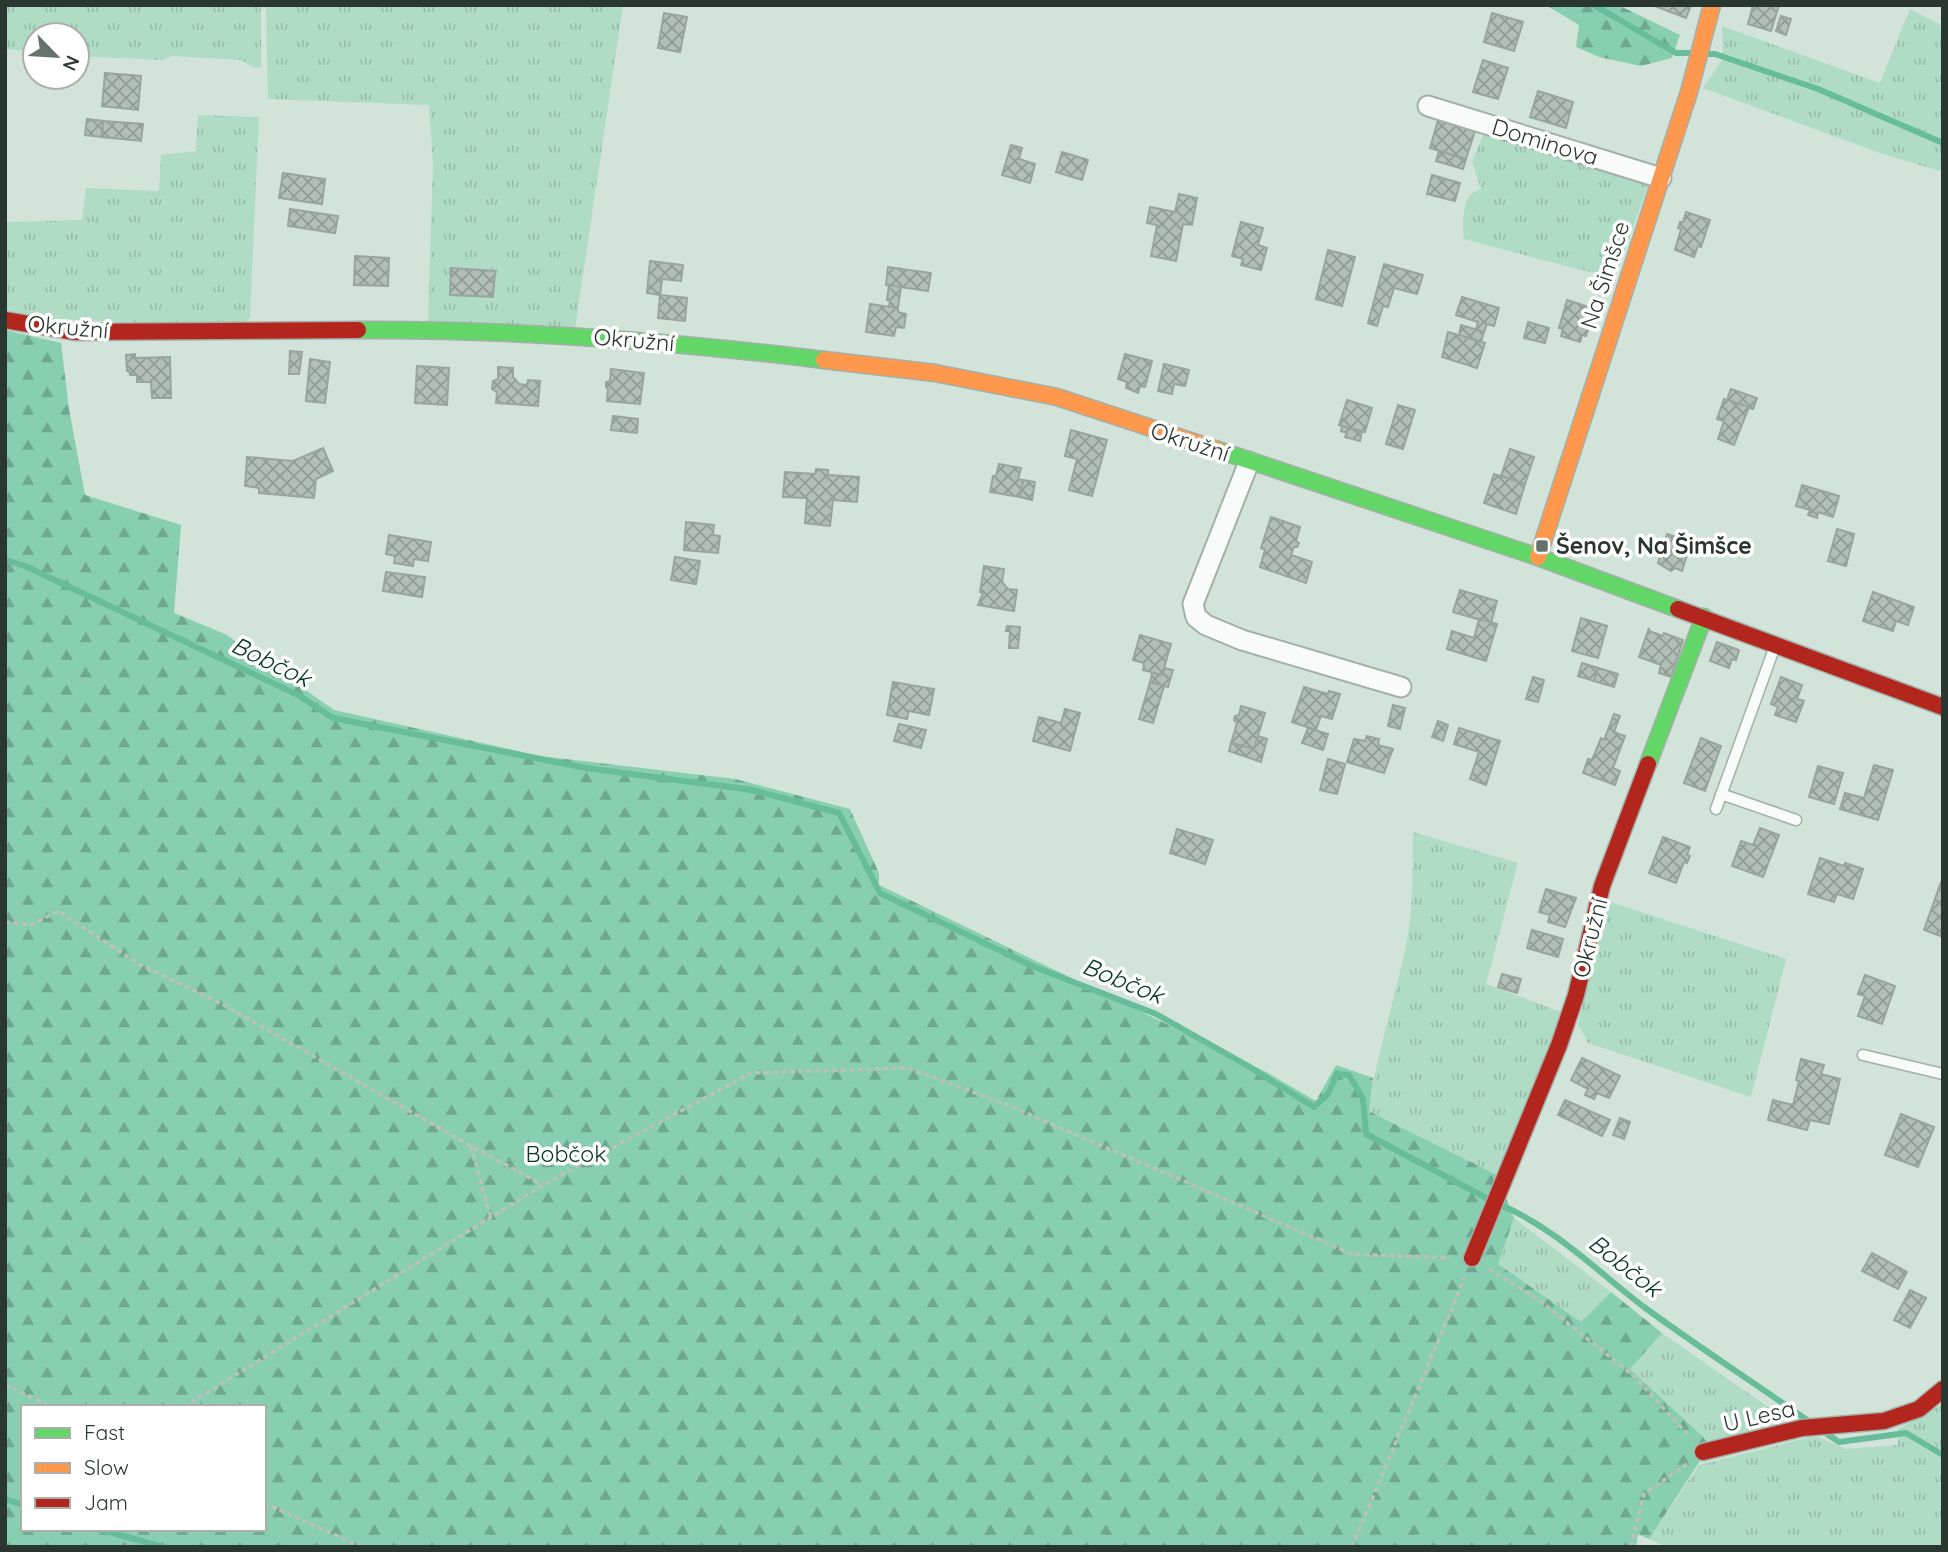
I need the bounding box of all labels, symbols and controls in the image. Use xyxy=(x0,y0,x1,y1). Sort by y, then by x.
north arrow xyxy=(21,21,91,91)
text: N xyxy=(58,52,85,75)
street label: Dominova xyxy=(1488,112,1602,171)
street label: Na Šimšce xyxy=(1574,217,1636,332)
street label: Okružní xyxy=(26,309,110,344)
street label: Okružní xyxy=(592,322,676,357)
street label: Okružní xyxy=(1147,415,1233,468)
place label: Šenov, Na Šimšce xyxy=(1556,531,1752,560)
marker: Šenov, Na Šimšce xyxy=(1534,538,1550,554)
water label: Bobčok xyxy=(227,629,318,694)
street label: Okružní xyxy=(1566,895,1613,981)
water label: Bobčok xyxy=(1079,950,1170,1011)
park label: Bobčok xyxy=(526,1139,606,1168)
water label: Bobčok xyxy=(1583,1227,1670,1304)
street label: U Lesa xyxy=(1720,1393,1798,1438)
legend xyxy=(21,1405,266,1531)
text: Fast xyxy=(84,1419,125,1445)
text: Slow xyxy=(84,1454,129,1480)
text: Jam xyxy=(84,1489,128,1515)

